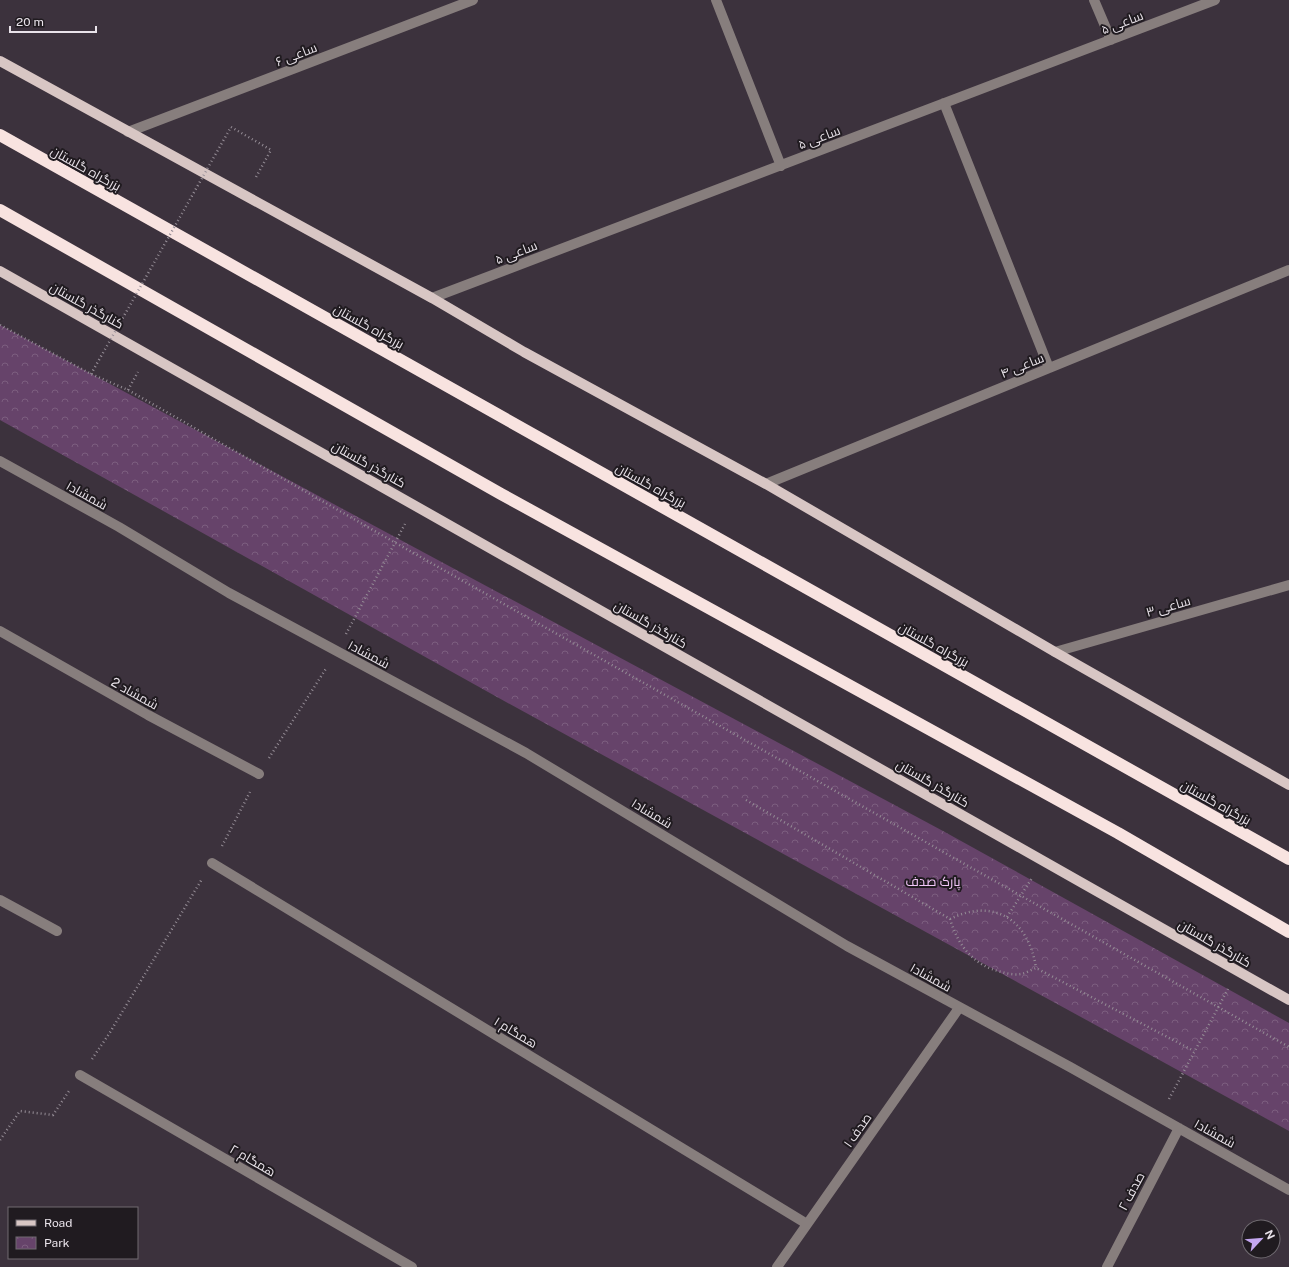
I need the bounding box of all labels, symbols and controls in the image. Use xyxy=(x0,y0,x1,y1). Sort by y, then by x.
scale bar xyxy=(10,8,96,34)
street label: ساعی ۵ xyxy=(1099,8,1145,37)
text: 20 m xyxy=(16,15,44,29)
street label: ساعی ۶ xyxy=(273,40,319,69)
street label: ساعی ۵ xyxy=(796,123,842,152)
street label: بزرگراه گلستان xyxy=(48,143,123,194)
street label: ساعی ۵ xyxy=(493,238,539,267)
street label: کنارگذر گلستان xyxy=(47,279,126,332)
street label: بزرگراه گلستان xyxy=(331,301,406,352)
street label: ساعی ۴ xyxy=(998,350,1046,381)
street label: کنارگذر گلستان xyxy=(329,438,408,491)
street label: بزرگراه گلستان xyxy=(613,460,688,511)
street label: شمشاد۱ xyxy=(64,478,110,513)
street label: ساعی ۳ xyxy=(1144,593,1192,620)
street label: کنارگذر گلستان xyxy=(612,597,690,651)
street label: بزرگراه گلستان xyxy=(896,619,971,670)
street label: شمشاد۱ xyxy=(345,637,392,672)
street label: شمشاد 2 xyxy=(108,674,161,713)
street label: کنارگذر گلستان xyxy=(894,756,972,810)
street label: بزرگراه گلستان xyxy=(1178,777,1253,828)
street label: شمشاد۱ xyxy=(629,795,675,831)
park label: پارک صدف xyxy=(905,874,961,891)
street label: کنارگذر گلستان xyxy=(1176,916,1254,970)
street label: شمشاد۱ xyxy=(908,960,954,995)
street label: همگام ۱ xyxy=(490,1014,540,1053)
street label: صدف ۱ xyxy=(840,1110,875,1150)
street label: شمشاد۱ xyxy=(1192,1116,1238,1151)
street label: همگام ۲ xyxy=(226,1141,278,1181)
street label: صدف ۲ xyxy=(1115,1170,1148,1213)
legend xyxy=(8,1207,138,1259)
text: Road xyxy=(44,1216,72,1230)
north arrow xyxy=(1241,1219,1281,1259)
text: N xyxy=(1263,1228,1277,1241)
text: Park xyxy=(44,1236,70,1250)

